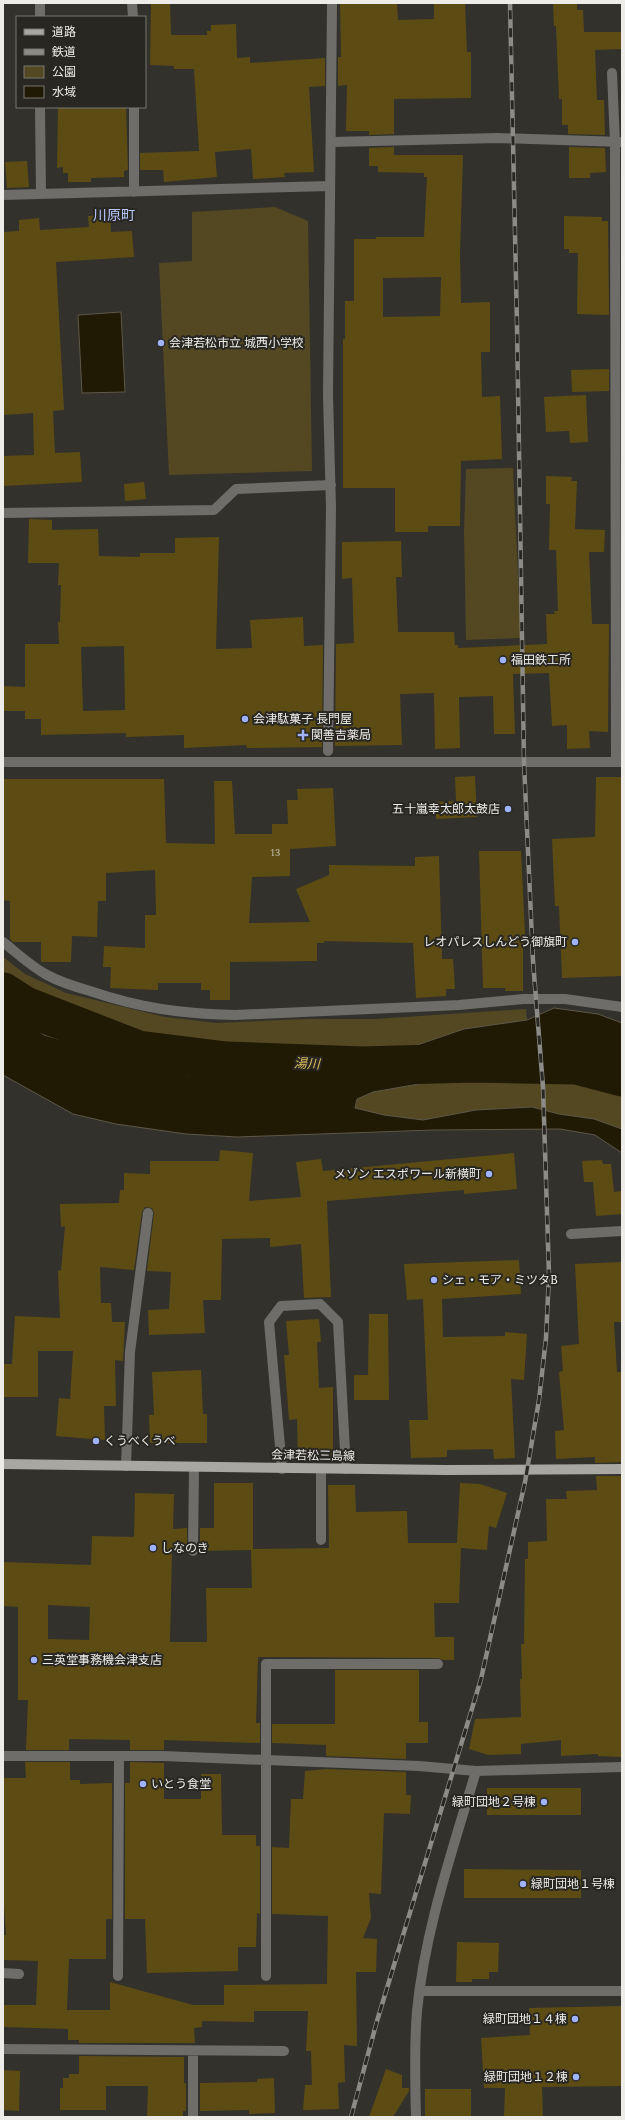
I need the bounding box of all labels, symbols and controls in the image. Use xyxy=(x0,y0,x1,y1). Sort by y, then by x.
legend xyxy=(16,16,146,108)
text: 道路 xyxy=(52,23,76,42)
text: 鉄道 xyxy=(52,43,76,62)
text: 公園 xyxy=(52,63,76,82)
text: 水域 xyxy=(52,83,76,102)
district label: 川原町 xyxy=(93,205,135,226)
place label: 会津若松市立 城西小学校 xyxy=(169,334,304,353)
marker: 会津若松市立 城西小学校 xyxy=(156,338,166,348)
place label: 福田鉄工所 xyxy=(511,651,571,670)
marker: 福田鉄工所 xyxy=(498,655,508,665)
place label: 会津駄菓子 長門屋 xyxy=(253,710,352,729)
marker: 会津駄菓子 長門屋 xyxy=(240,714,250,724)
place label: 関善吉薬局 xyxy=(311,726,371,745)
marker: 関善吉薬局 xyxy=(298,730,308,740)
place label: 五十嵐幸太郎太鼓店 xyxy=(392,800,500,819)
marker: 五十嵐幸太郎太鼓店 xyxy=(503,804,513,814)
house number: 13 xyxy=(270,845,280,861)
place label: レオパレスしんどう御旗町 xyxy=(423,933,567,952)
marker: レオパレスしんどう御旗町 xyxy=(570,937,580,947)
water label: 湯川 xyxy=(294,1054,322,1075)
place label: メゾン エスポワール新横町 xyxy=(334,1165,481,1184)
marker: メゾン エスポワール新横町 xyxy=(484,1169,494,1179)
place label: シェ・モア・ミツタB xyxy=(442,1271,558,1290)
marker: シェ・モア・ミツタB xyxy=(429,1275,439,1285)
place label: くうべくうべ xyxy=(104,1432,176,1451)
marker: くうべくうべ xyxy=(91,1436,101,1446)
street label: 会津若松三島線 xyxy=(271,1446,355,1466)
place label: しなのき xyxy=(161,1539,209,1558)
marker: しなのき xyxy=(148,1543,158,1553)
place label: 三英堂事務機会津支店 xyxy=(42,1651,162,1670)
marker: 三英堂事務機会津支店 xyxy=(29,1655,39,1665)
place label: いとう食堂 xyxy=(151,1775,211,1794)
marker: いとう食堂 xyxy=(138,1779,148,1789)
place label: 緑町団地２号棟 xyxy=(452,1793,536,1812)
marker: 緑町団地２号棟 xyxy=(539,1797,549,1807)
place label: 緑町団地１号棟 xyxy=(531,1875,615,1894)
marker: 緑町団地１号棟 xyxy=(518,1879,528,1889)
place label: 緑町団地１４棟 xyxy=(483,2010,567,2029)
marker: 緑町団地１４棟 xyxy=(570,2014,580,2024)
place label: 緑町団地１２棟 xyxy=(484,2068,568,2087)
marker: 緑町団地１２棟 xyxy=(571,2072,581,2082)

